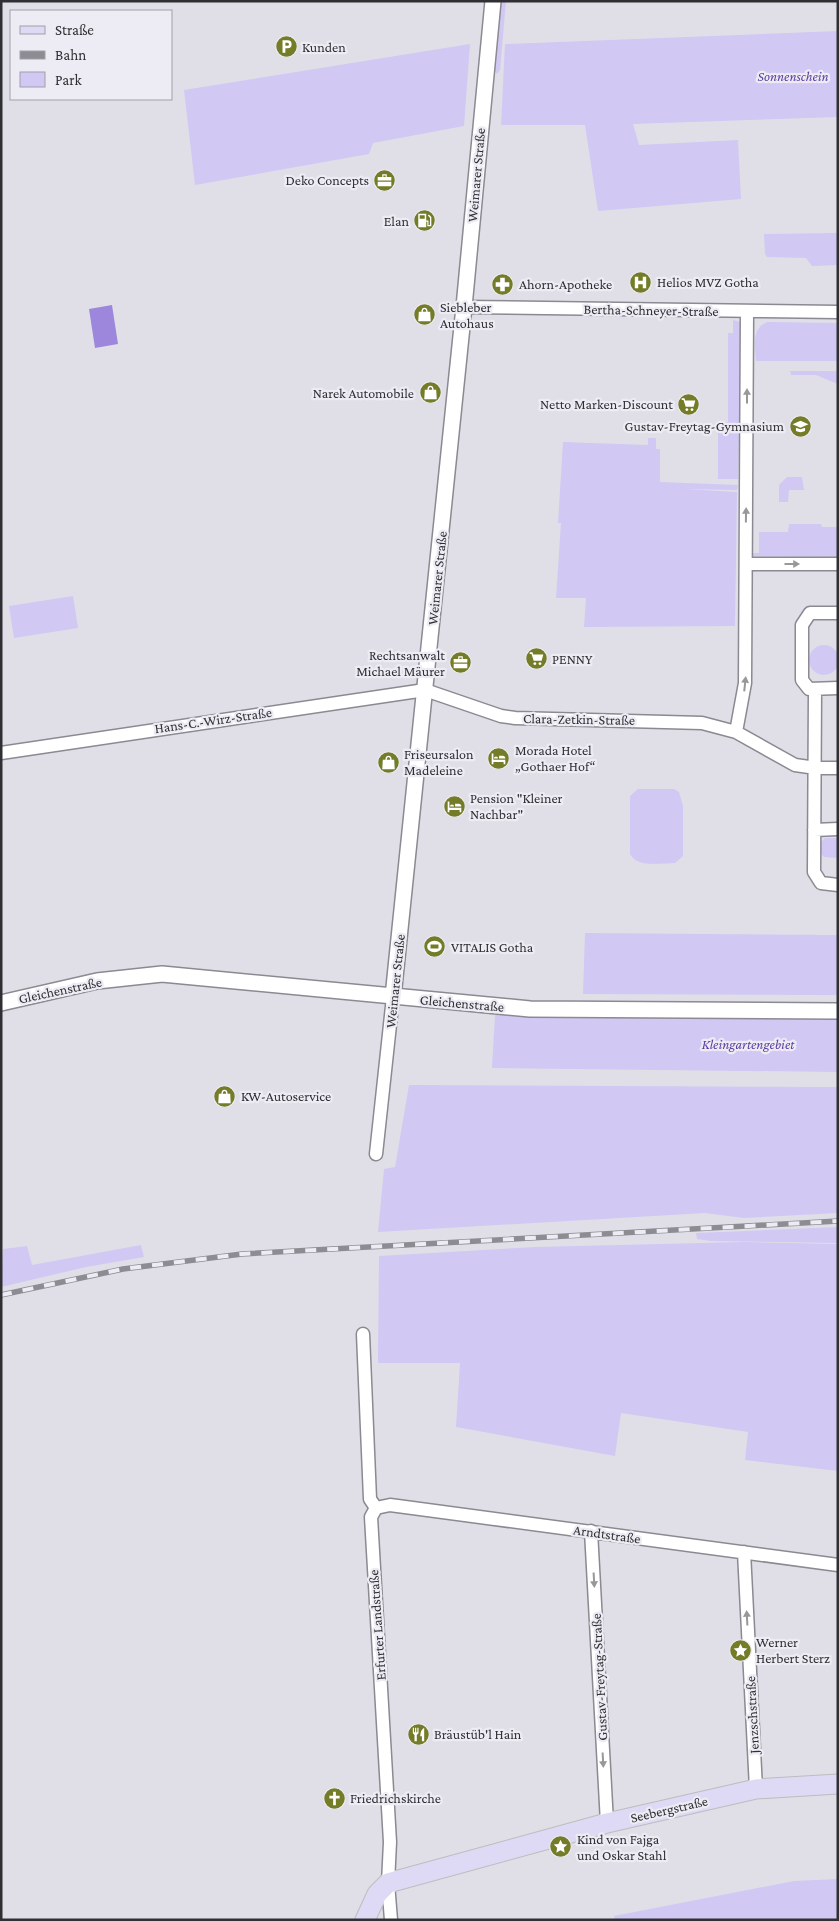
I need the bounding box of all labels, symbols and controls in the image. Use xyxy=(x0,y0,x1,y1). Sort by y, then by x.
legend xyxy=(10,10,172,100)
text: Straße xyxy=(55,22,94,38)
parking icon: Kunden xyxy=(274,35,298,59)
place label: Kunden xyxy=(302,39,346,55)
text: Bahn xyxy=(55,47,86,63)
park label: Sonnenschein xyxy=(757,68,829,84)
text: Park xyxy=(55,72,82,88)
street label: Weimarer Straße xyxy=(464,127,488,223)
office icon: Deko Concepts xyxy=(373,168,397,192)
place label: Deko Concepts xyxy=(285,172,369,188)
fuel station icon: Elan xyxy=(413,209,437,233)
place label: Elan xyxy=(384,213,409,229)
hospital icon: Helios MVZ Gotha xyxy=(629,270,653,294)
pharmacy icon: Ahorn-Apotheke xyxy=(491,272,515,296)
place label: Helios MVZ Gotha xyxy=(657,274,759,290)
place label: Ahorn-Apotheke xyxy=(519,276,612,292)
place label: Siebleber Autohaus xyxy=(440,299,494,331)
street label: Bertha-Schneyer-Straße xyxy=(583,301,719,319)
shop icon: Siebleber Autohaus xyxy=(412,303,436,327)
shop icon: Narek Automobile xyxy=(418,381,442,405)
place label: Narek Automobile xyxy=(313,385,414,401)
one-way arrow xyxy=(743,388,751,404)
supermarket icon: Netto Marken-Discount xyxy=(677,392,701,416)
place label: Netto Marken-Discount xyxy=(540,396,673,412)
school or university icon: Gustav-Freytag-Gymnasium xyxy=(788,414,812,438)
place label: Gustav-Freytag-Gymnasium xyxy=(625,418,784,434)
one-way arrow xyxy=(742,507,750,523)
street label: Weimarer Straße xyxy=(424,530,450,626)
one-way arrow xyxy=(784,560,800,568)
place label: Rechtsanwalt Michael Mäurer xyxy=(356,647,445,679)
supermarket icon: PENNY xyxy=(524,647,548,671)
office icon: Rechtsanwalt Michael Mäurer xyxy=(449,651,473,675)
place label: PENNY xyxy=(552,651,593,667)
one-way arrow xyxy=(741,676,749,692)
street label: Hans-C.-Wirz-Straße xyxy=(153,704,273,736)
street label: Clara-Zetkin-Straße xyxy=(523,710,635,728)
place label: Morada Hotel „Gothaer Hof“ xyxy=(515,742,595,774)
place label: Friseursalon Madeleine xyxy=(404,746,474,778)
hotel icon: Morada Hotel „Gothaer Hof“ xyxy=(487,746,511,770)
shop icon: Friseursalon Madeleine xyxy=(376,750,400,774)
place label: Pension "Kleiner Nachbar" xyxy=(470,790,563,822)
hotel icon: Pension "Kleiner Nachbar" xyxy=(442,794,466,818)
street label: Weimarer Straße xyxy=(382,933,408,1029)
sports icon: VITALIS Gotha xyxy=(423,935,447,959)
place label: VITALIS Gotha xyxy=(451,939,534,955)
street label: Gleichenstraße xyxy=(17,973,103,1007)
street label: Gleichenstraße xyxy=(419,991,505,1015)
park label: Kleingartengebiet xyxy=(702,1036,795,1052)
shop icon: KW-Autoservice xyxy=(213,1084,237,1108)
place label: KW-Autoservice xyxy=(241,1088,331,1104)
street label: Arndtstraße xyxy=(572,1521,642,1547)
street label: Erfurter Landstraße xyxy=(365,1569,389,1681)
one-way arrow xyxy=(590,1572,598,1588)
one-way arrow xyxy=(743,1609,751,1625)
street label: Gustav-Freytag-Straße xyxy=(588,1613,610,1741)
place label: Werner Herbert Sterz xyxy=(756,1634,830,1666)
place icon: Werner Herbert Sterz xyxy=(728,1638,752,1662)
street label: Jenzschstraße xyxy=(742,1676,762,1756)
restaurant icon: Bräustüb'l Hain xyxy=(406,1722,430,1746)
place label: Bräustüb'l Hain xyxy=(434,1726,522,1742)
one-way arrow xyxy=(599,1752,607,1768)
church icon: Friedrichskirche xyxy=(322,1786,346,1810)
place label: Friedrichskirche xyxy=(350,1790,441,1806)
street label: Seebergstraße xyxy=(629,1792,709,1826)
place label: Kind von Fajga und Oskar Stahl xyxy=(577,1831,667,1863)
place icon: Kind von Fajga und Oskar Stahl xyxy=(549,1835,573,1859)

